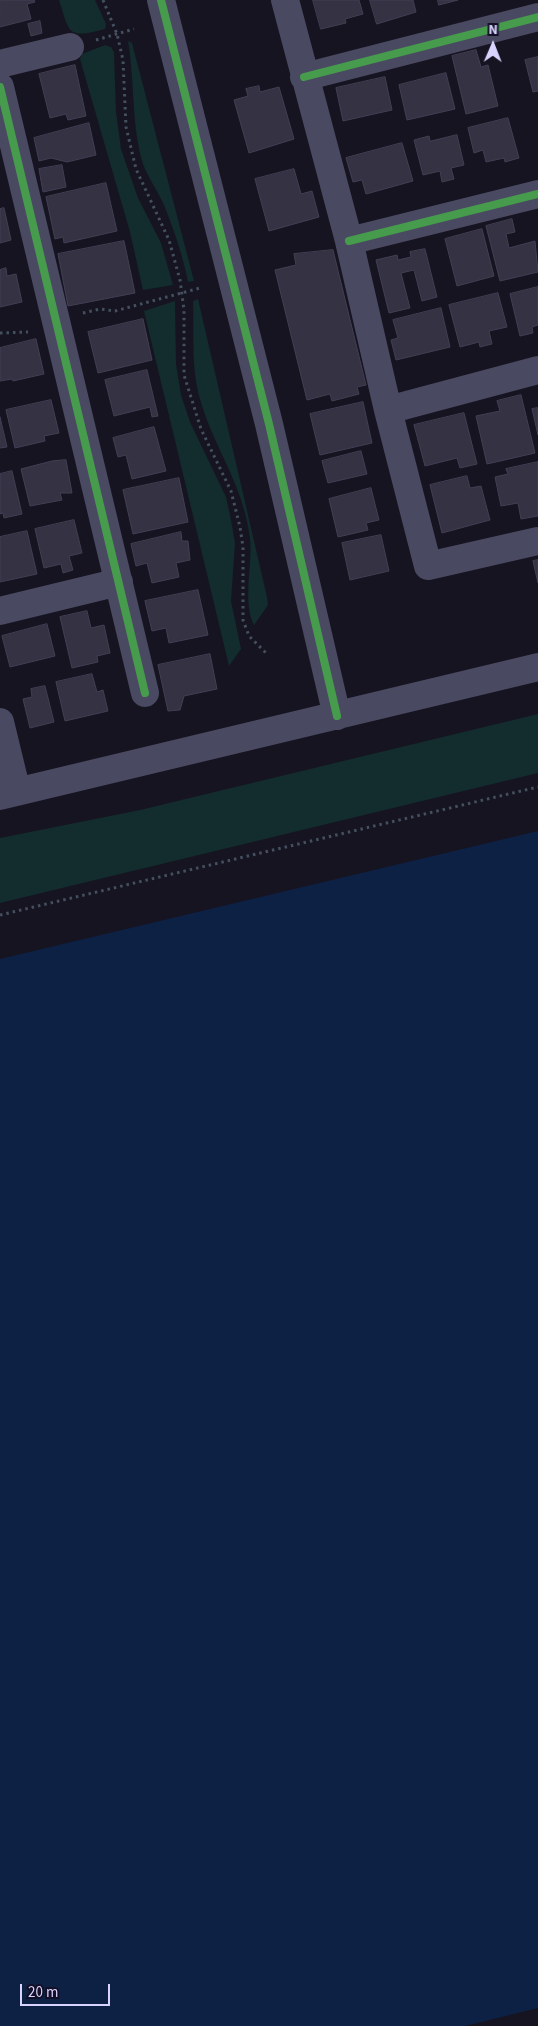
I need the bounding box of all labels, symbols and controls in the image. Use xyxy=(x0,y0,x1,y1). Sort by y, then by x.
north arrow xyxy=(468,20,518,70)
text: N xyxy=(488,20,498,40)
scale bar xyxy=(22,1974,112,2006)
text: 20 m xyxy=(28,1982,58,2003)

